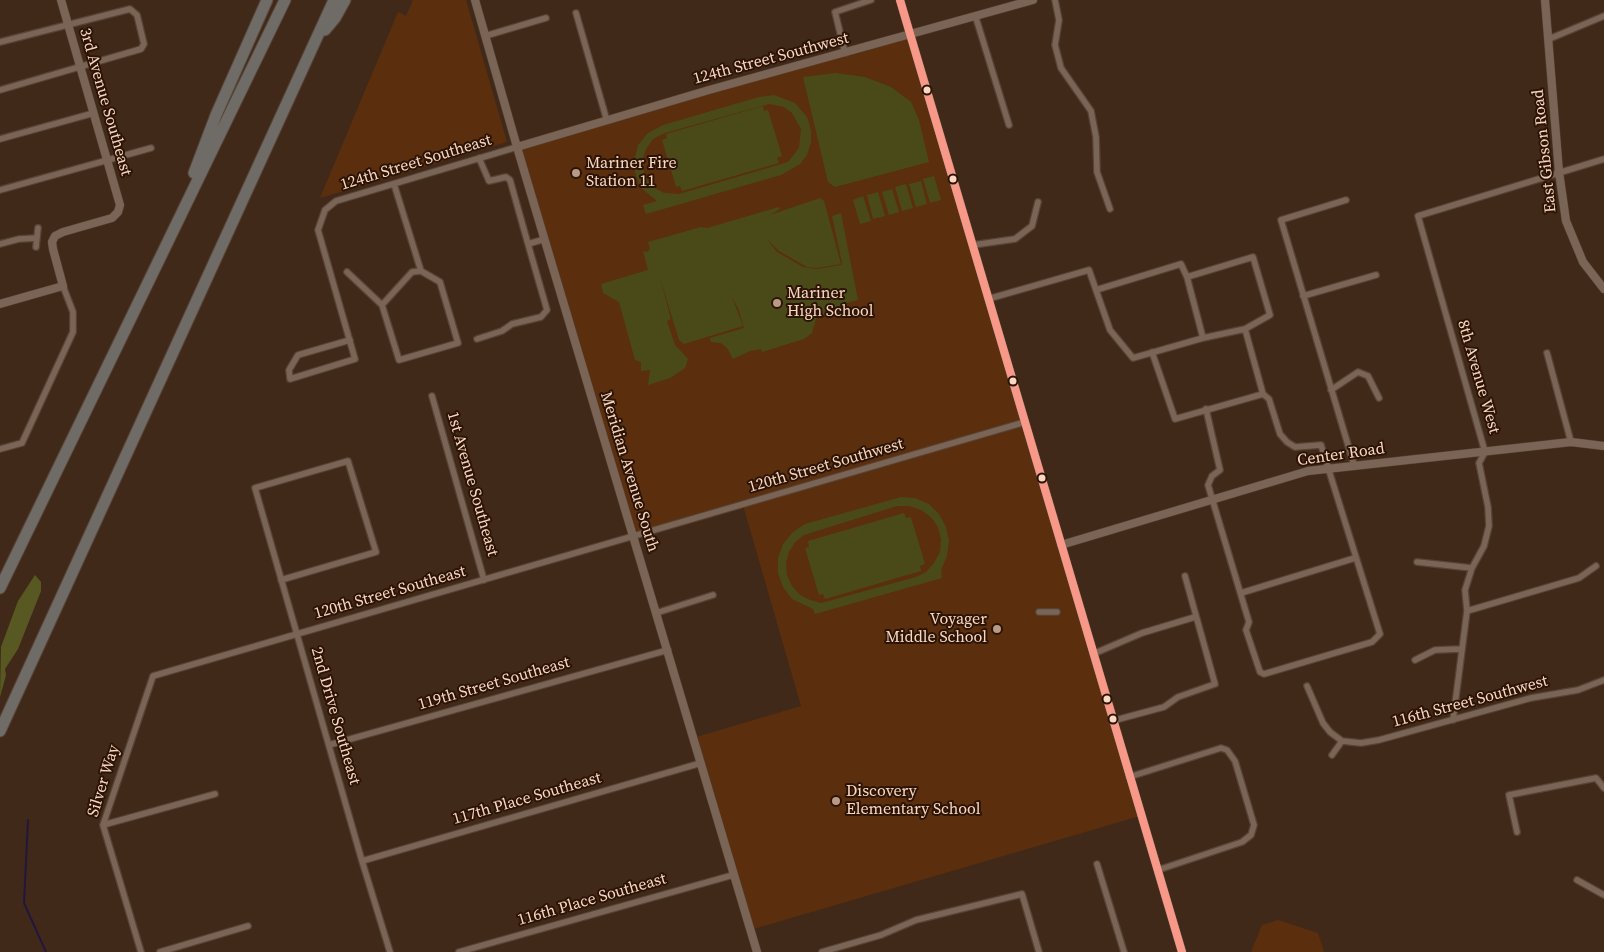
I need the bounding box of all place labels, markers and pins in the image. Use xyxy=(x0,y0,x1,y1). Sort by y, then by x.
unlabelled marker xyxy=(922,85,932,95)
place label: Mariner Fire Station 11 xyxy=(586,154,677,192)
marker: Mariner Fire Station 11 xyxy=(570,167,582,179)
unlabelled marker xyxy=(948,174,958,184)
place label: Mariner High School xyxy=(787,284,873,322)
marker: Mariner High School xyxy=(771,297,783,309)
unlabelled marker xyxy=(1008,376,1018,386)
unlabelled marker xyxy=(1037,473,1047,483)
place label: Voyager Middle School xyxy=(885,610,987,648)
marker: Voyager Middle School xyxy=(991,623,1003,635)
unlabelled marker xyxy=(1102,694,1112,704)
unlabelled marker xyxy=(1108,714,1118,724)
place label: Discovery Elementary School xyxy=(846,782,980,820)
marker: Discovery Elementary School xyxy=(830,795,842,807)

